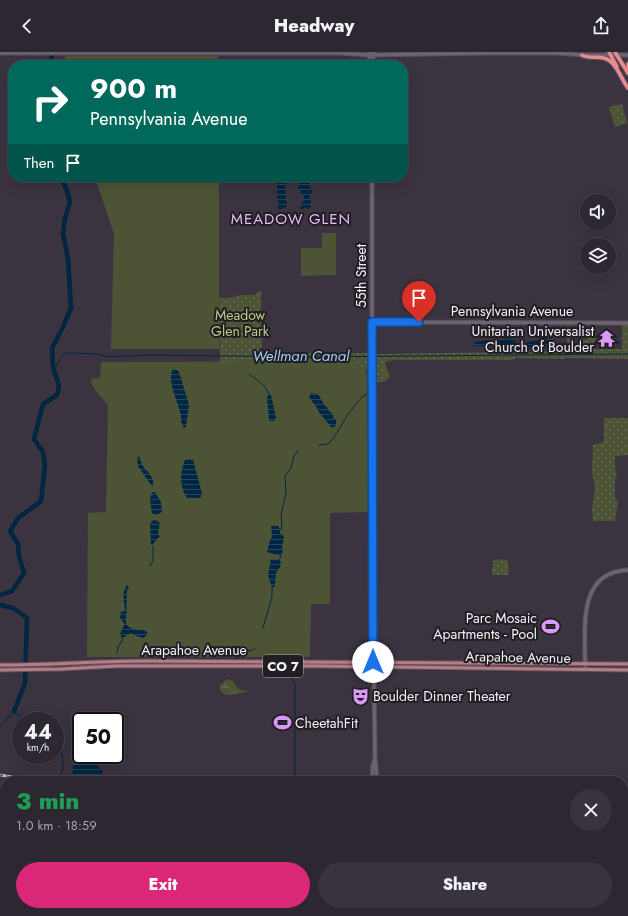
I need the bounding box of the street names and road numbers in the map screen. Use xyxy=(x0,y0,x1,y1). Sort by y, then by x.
street label: 55th Street xyxy=(351,243,371,308)
street label: Pennsylvania Avenue xyxy=(451,301,573,321)
street label: Arapahoe Avenue xyxy=(141,640,247,660)
street label: Arapahoe Avenue xyxy=(465,646,571,668)
road number: CO 7 xyxy=(263,655,303,677)

